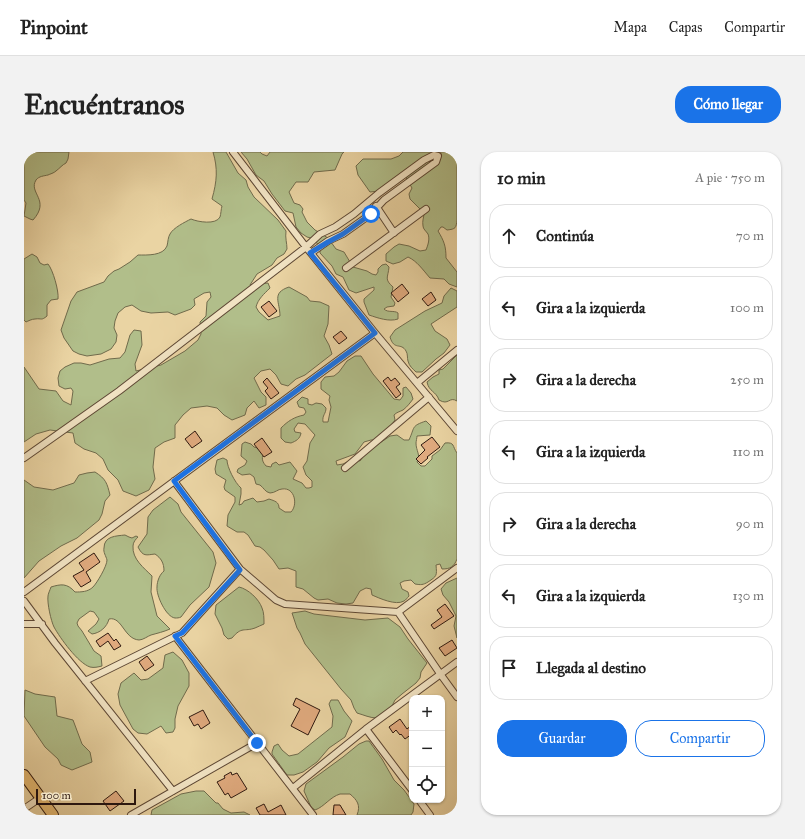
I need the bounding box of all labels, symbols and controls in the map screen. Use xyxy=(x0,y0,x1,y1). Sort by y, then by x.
text: Pinpoint xyxy=(20,16,88,39)
text: Mapa xyxy=(614,19,647,36)
text: Capas xyxy=(669,19,702,36)
text: Compartir xyxy=(724,19,785,36)
button: Cómo llegar xyxy=(675,86,781,123)
text: Encuéntranos xyxy=(24,87,185,122)
text: 10 min xyxy=(497,168,545,189)
text: A pie · 750 m xyxy=(695,170,765,186)
route start xyxy=(362,205,380,223)
icon: ahead xyxy=(498,225,520,247)
text: Continúa xyxy=(536,227,594,245)
text: 70 m xyxy=(736,228,764,244)
icon: left xyxy=(498,297,520,319)
text: Gira a la izquierda xyxy=(536,299,645,317)
text: 100 m xyxy=(730,300,764,316)
icon: right xyxy=(498,369,520,391)
text: Gira a la derecha xyxy=(536,371,636,389)
text: 250 m xyxy=(730,372,764,388)
icon: left xyxy=(498,441,520,463)
text: Gira a la izquierda xyxy=(536,443,645,461)
text: 110 m xyxy=(732,444,764,460)
icon: right xyxy=(498,513,520,535)
text: Gira a la derecha xyxy=(536,515,636,533)
text: 90 m xyxy=(736,516,764,532)
icon: left xyxy=(498,585,520,607)
text: Gira a la izquierda xyxy=(536,587,645,605)
text: 130 m xyxy=(732,588,764,604)
icon: arrive xyxy=(498,657,520,679)
text: Llegada al destino xyxy=(536,659,646,677)
map controls xyxy=(409,695,445,803)
button: + xyxy=(409,695,445,731)
button: Guardar xyxy=(497,720,627,757)
button: Compartir xyxy=(635,720,765,757)
button: − xyxy=(409,731,445,767)
route end xyxy=(248,734,266,752)
button: locate xyxy=(409,767,445,803)
scale bar xyxy=(36,787,136,806)
text: 100 m xyxy=(42,789,71,802)

